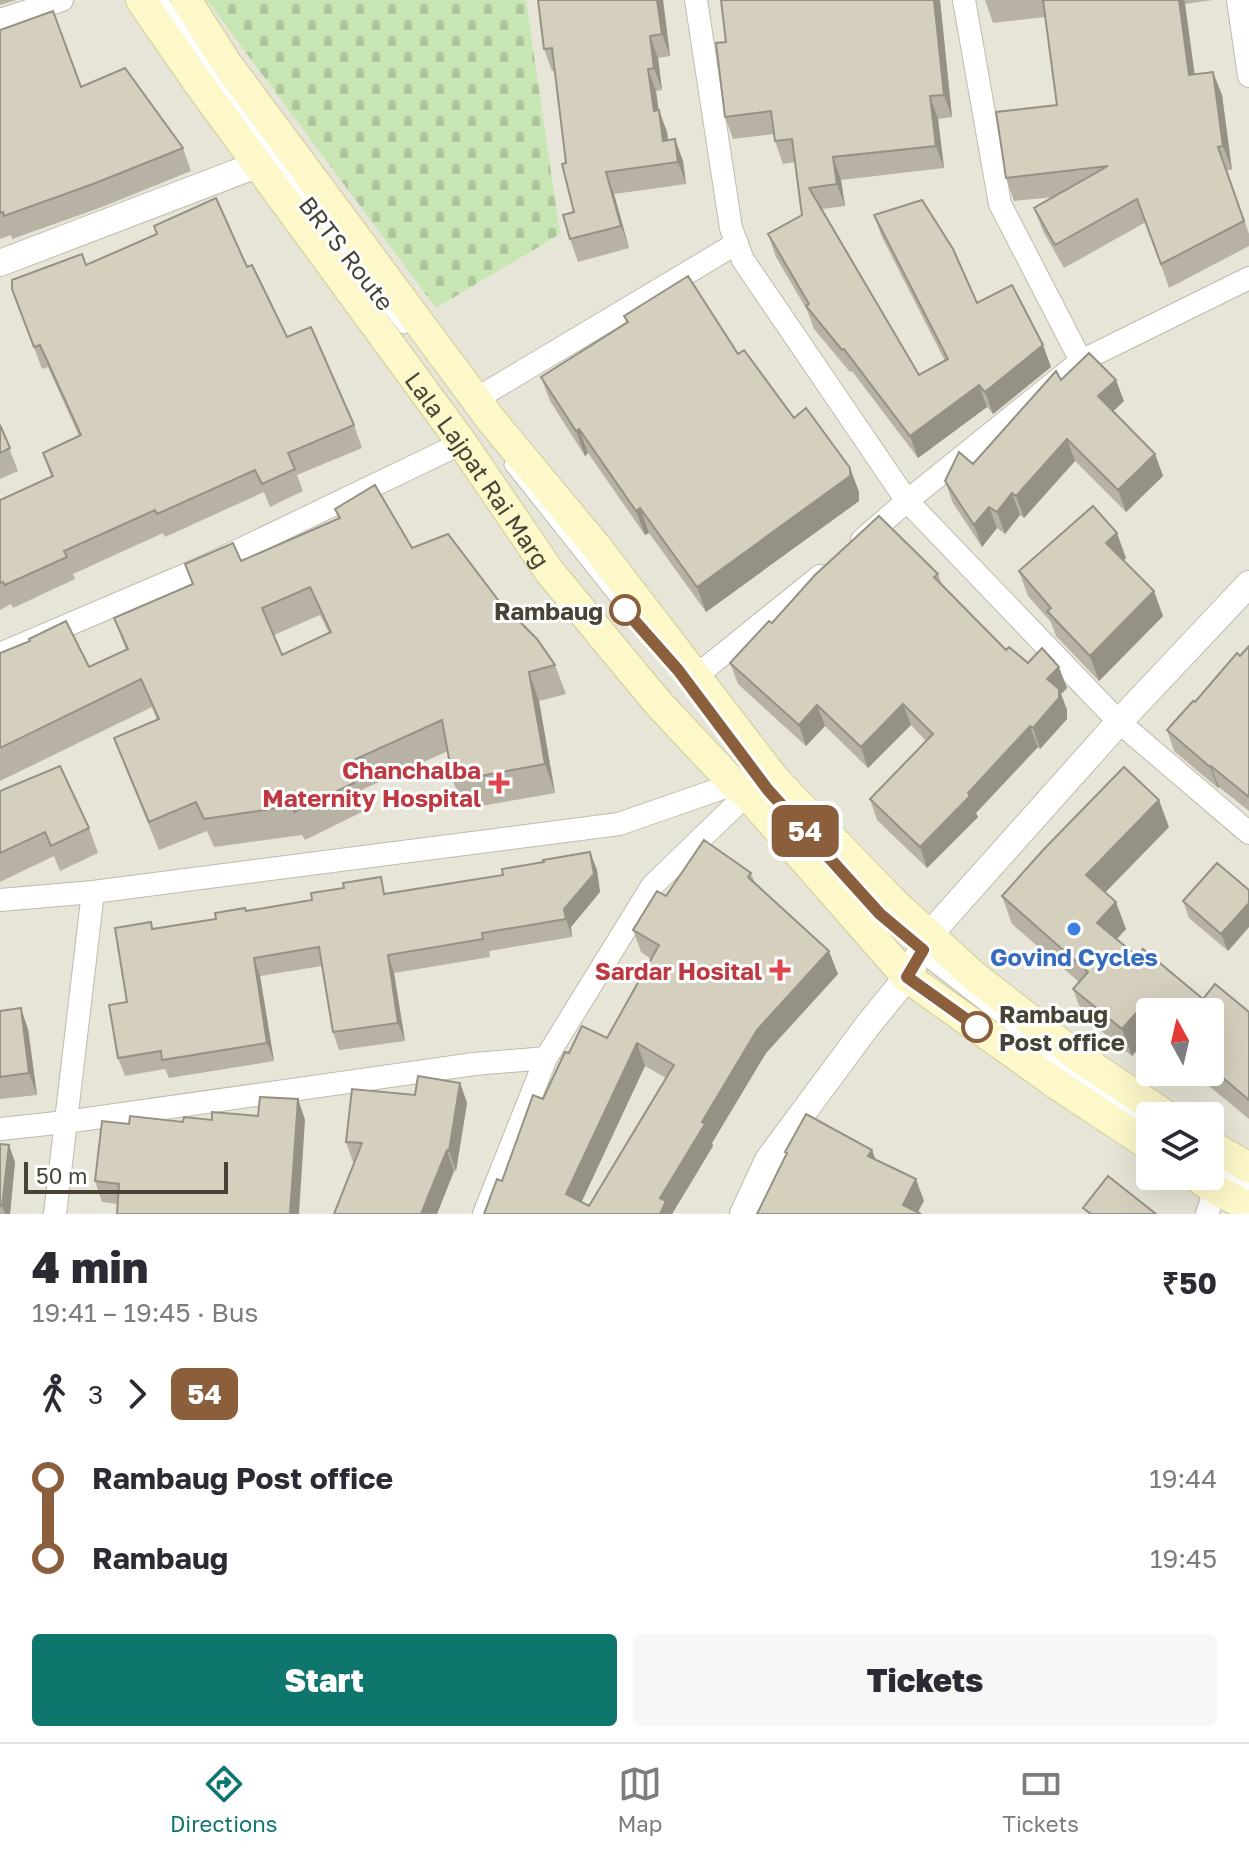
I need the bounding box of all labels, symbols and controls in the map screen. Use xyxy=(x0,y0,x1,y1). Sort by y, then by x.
street label: BRTS Route xyxy=(293,190,401,316)
street label: Lala Lajpat Rai Marg xyxy=(400,366,557,573)
marker: Rambaug xyxy=(610,595,640,625)
place label: Rambaug xyxy=(494,596,603,625)
place label: Chanchalba Maternity Hospital xyxy=(262,755,481,812)
marker: Chanchalba Maternity Hospital xyxy=(488,772,510,794)
line badge: 54 xyxy=(769,805,841,857)
text: 54 xyxy=(788,814,822,847)
marker: Govind Cycles xyxy=(1065,920,1083,938)
place label: Govind Cycles xyxy=(990,942,1158,971)
place label: Sardar Hosital xyxy=(595,956,762,985)
marker: Sardar Hosital xyxy=(769,959,791,981)
north arrow xyxy=(1136,998,1224,1086)
map controls xyxy=(1136,998,1224,1190)
place label: Rambaug Post office xyxy=(999,999,1125,1056)
marker: Rambaug Post office xyxy=(962,1012,992,1042)
button: layers xyxy=(1136,1102,1224,1190)
scale bar xyxy=(24,1158,228,1194)
text: 50 m xyxy=(36,1162,87,1189)
text: 4 min xyxy=(32,1240,148,1293)
text: ₹50 xyxy=(1162,1265,1217,1301)
text: 19:41 – 19:45 · Bus xyxy=(32,1297,258,1328)
icon: walk xyxy=(32,1372,76,1416)
icon: forward xyxy=(115,1372,159,1416)
text: 54 xyxy=(187,1377,222,1410)
text: 3 xyxy=(88,1379,103,1410)
text: Rambaug Post office xyxy=(92,1460,393,1496)
text: 19:44 xyxy=(1149,1463,1217,1494)
text: Rambaug xyxy=(92,1540,228,1576)
text: 19:45 xyxy=(1150,1543,1217,1574)
button: Start xyxy=(32,1634,617,1726)
button: Tickets xyxy=(633,1634,1217,1726)
tab: Directions xyxy=(170,1762,277,1837)
tab: Map xyxy=(617,1762,662,1837)
tab: Tickets xyxy=(1002,1762,1079,1837)

